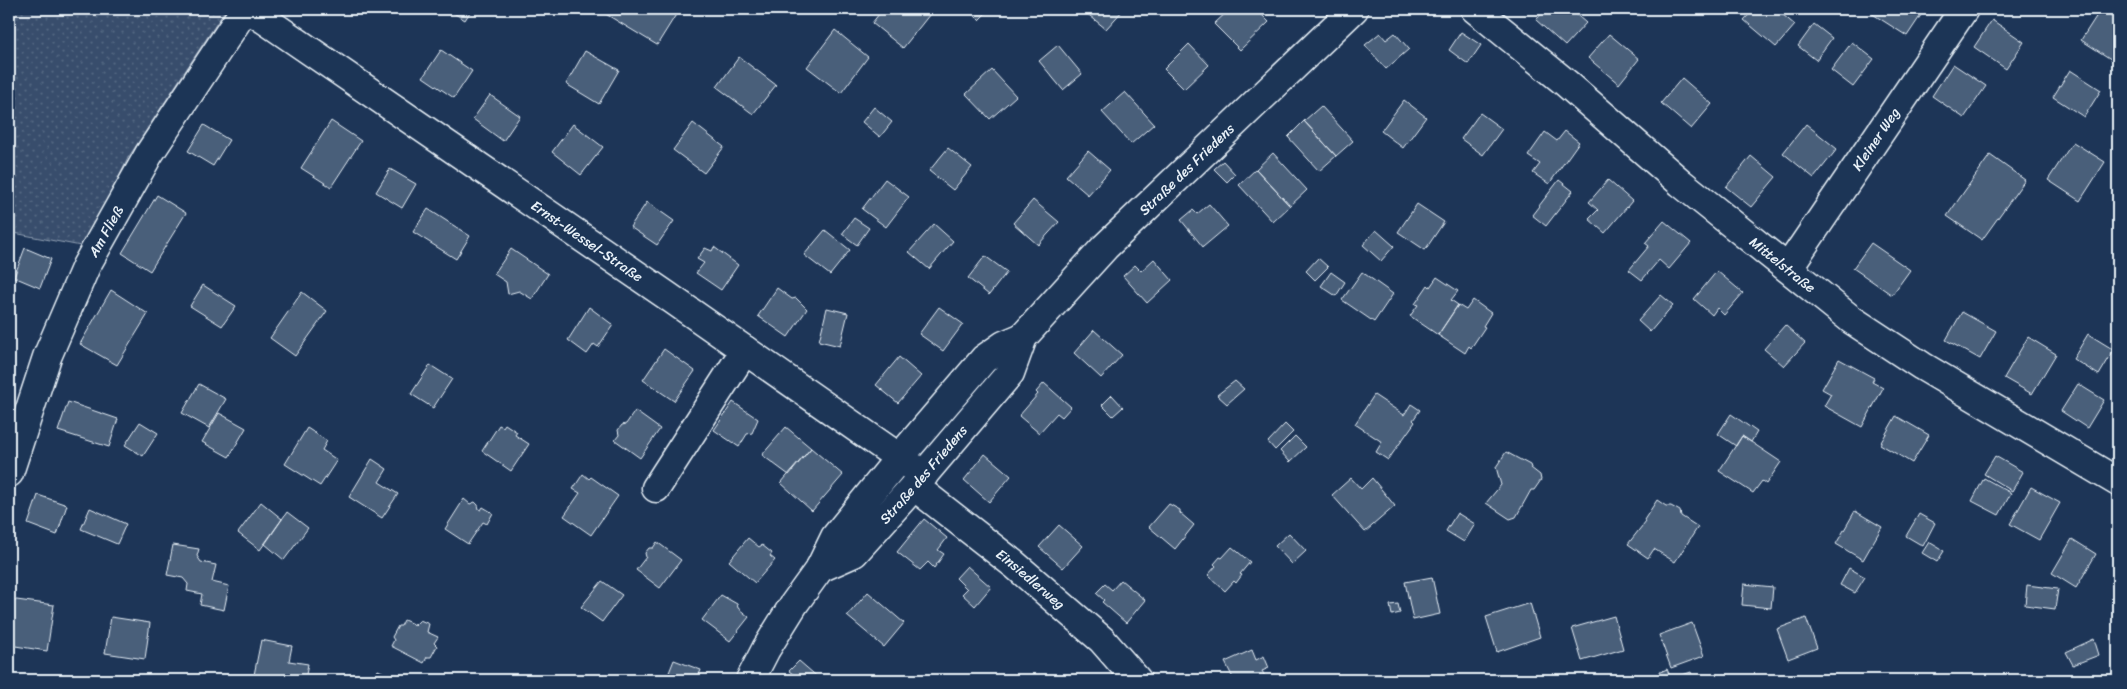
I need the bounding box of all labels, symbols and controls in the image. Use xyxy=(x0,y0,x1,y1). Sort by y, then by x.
street label: Kleiner Weg xyxy=(1845,102,1907,176)
street label: Straße des Friedens xyxy=(1133,117,1241,222)
street label: Ernst-Wessel-Straße xyxy=(525,194,648,289)
street label: Am Fließ xyxy=(81,201,131,263)
street label: Mittelstraße xyxy=(1743,230,1821,300)
street label: Straße des Friedens xyxy=(873,419,974,530)
street label: Einsiedlerweg xyxy=(990,542,1071,616)

